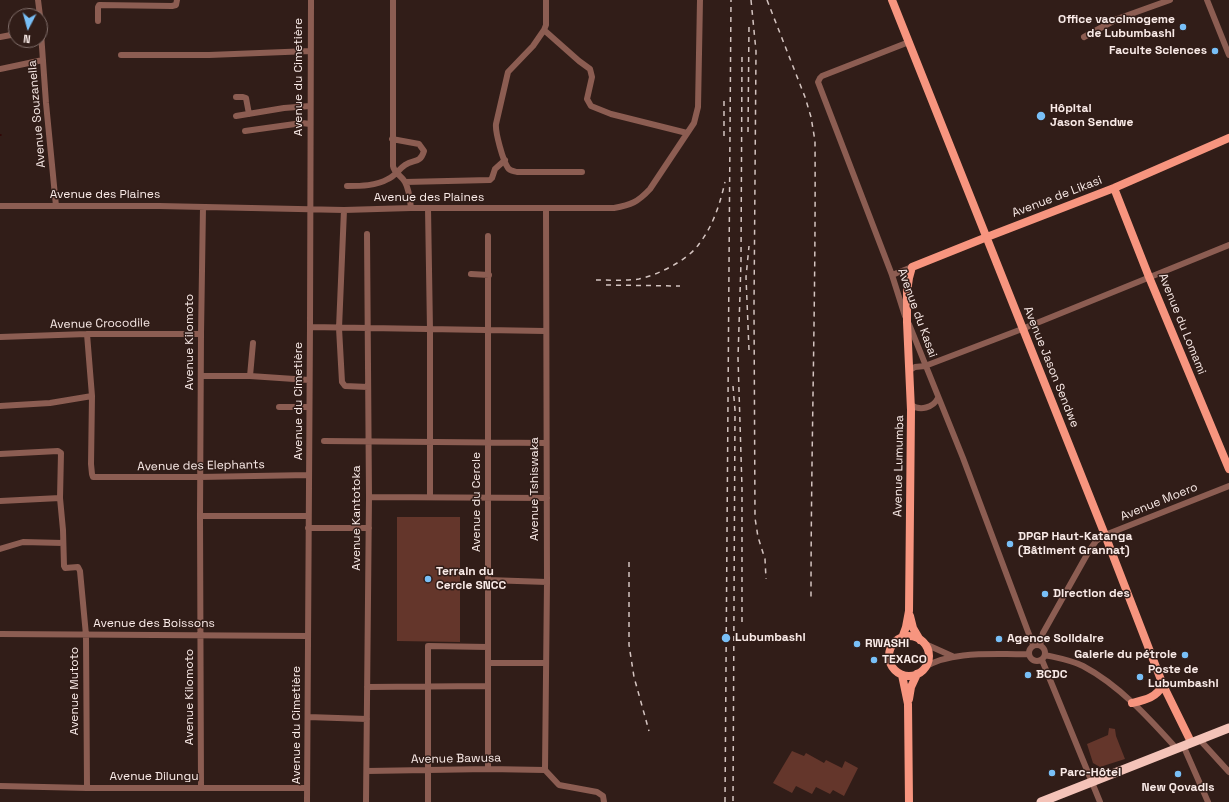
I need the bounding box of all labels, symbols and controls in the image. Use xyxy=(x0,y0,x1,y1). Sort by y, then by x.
north arrow xyxy=(8,8,48,48)
place label: Office vaccimogeme de Lubumbashi xyxy=(1058,13,1175,41)
street label: Avenue du Cimetière xyxy=(292,18,306,136)
marker: Office vaccimogeme de Lubumbashi xyxy=(1178,22,1188,32)
text: N xyxy=(22,32,31,46)
place label: Faculte Sciences xyxy=(1109,44,1207,58)
marker: Faculte Sciences xyxy=(1210,46,1220,56)
street label: Avenue Souzanella xyxy=(25,60,49,168)
place label: Hôpital Jason Sendwe xyxy=(1050,102,1133,130)
marker: Hôpital Jason Sendwe xyxy=(1035,110,1047,122)
street label: Avenue de Likasi xyxy=(1010,173,1104,221)
street label: Avenue des Plaines xyxy=(50,188,160,202)
street label: Avenue des Plaines xyxy=(374,191,484,205)
street label: Avenue du Kasai xyxy=(894,266,940,360)
street label: Avenue du Lomami xyxy=(1155,271,1209,377)
street label: Avenue Kilomoto xyxy=(183,294,197,390)
street label: Avenue Jason Sendwe xyxy=(1020,304,1082,430)
street label: Avenue Crocodile xyxy=(50,316,150,332)
street label: Avenue du Cimetière xyxy=(292,342,306,460)
street label: Avenue Lumumba xyxy=(891,415,907,517)
street label: Avenue Tshiswaka xyxy=(528,437,542,541)
street label: Avenue du Cercle xyxy=(470,452,484,552)
street label: Avenue des Elephants xyxy=(137,458,265,474)
street label: Avenue Kantotoka xyxy=(350,465,364,571)
street label: Avenue Moero xyxy=(1118,480,1200,524)
place label: DPGP Haut-Katanga (Bâtiment Grannat) xyxy=(1018,530,1132,558)
marker: DPGP Haut-Katanga (Bâtiment Grannat) xyxy=(1005,539,1015,549)
place label: Terrain du Cercle SNCC xyxy=(436,565,506,593)
marker: Terrain du Cercle SNCC xyxy=(423,574,433,584)
place label: Direction des xyxy=(1053,587,1130,601)
marker: Direction des xyxy=(1040,589,1050,599)
street label: Avenue des Boissons xyxy=(93,617,215,631)
place label: Lubumbashi xyxy=(735,631,806,645)
marker: Lubumbashi xyxy=(720,632,732,644)
place label: Agence Solidaire xyxy=(1007,632,1104,646)
marker: Agence Solidaire xyxy=(994,634,1004,644)
place label: RWASHI xyxy=(865,637,909,651)
marker: RWASHI xyxy=(852,639,862,649)
street label: Avenue Mutoto xyxy=(68,647,82,735)
place label: Galerie du pétrole xyxy=(1074,648,1177,662)
street label: Avenue Kilomoto xyxy=(183,649,197,745)
marker: Galerie du pétrole xyxy=(1180,650,1190,660)
place label: TEXACO xyxy=(882,653,927,667)
marker: TEXACO xyxy=(869,655,879,665)
place label: Poste de Lubumbashi xyxy=(1148,663,1219,691)
street label: Avenue du Cimetière xyxy=(290,666,304,784)
place label: BCDC xyxy=(1036,668,1067,682)
marker: BCDC xyxy=(1023,670,1033,680)
marker: Poste de Lubumbashi xyxy=(1135,672,1145,682)
street label: Avenue Bawusa xyxy=(411,751,501,767)
place label: Parc-Hôtel xyxy=(1060,766,1121,780)
marker: Parc-Hôtel xyxy=(1047,768,1057,778)
marker: New Qovadis xyxy=(1173,769,1183,779)
street label: Avenue Dilungu xyxy=(109,770,199,784)
place label: New Qovadis xyxy=(1141,781,1215,795)

